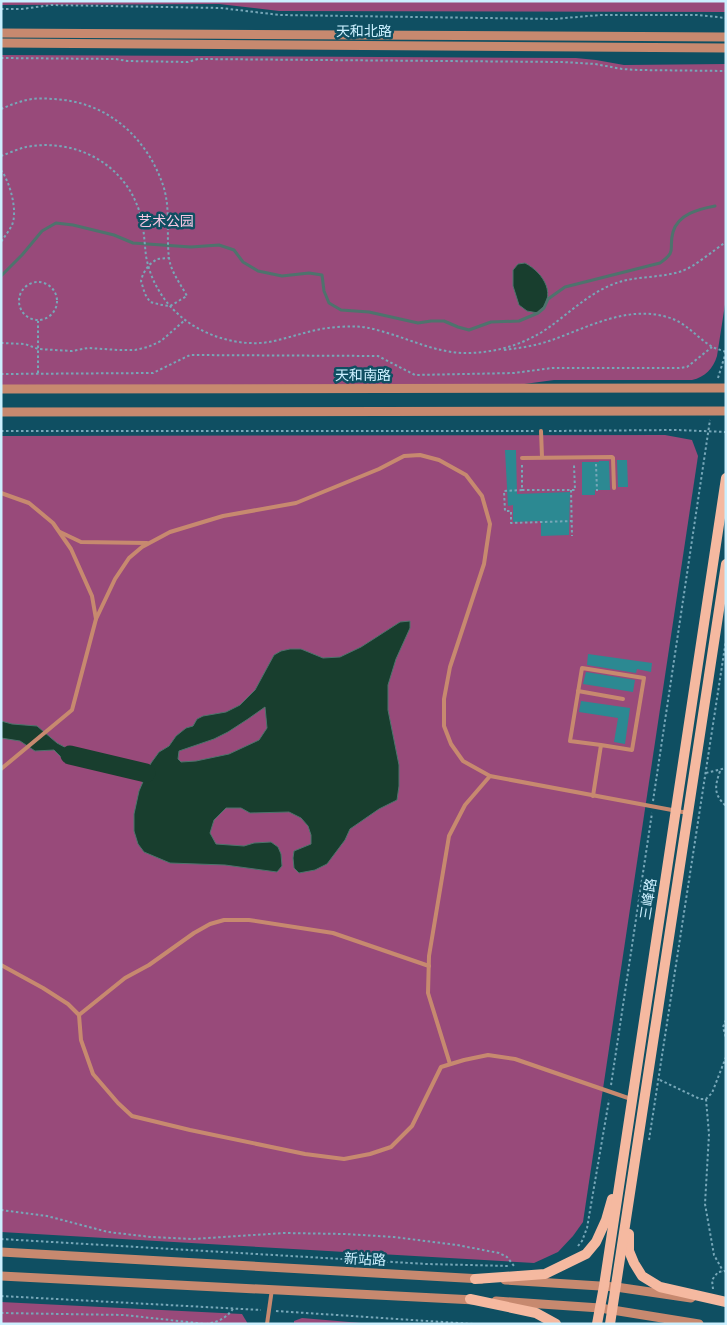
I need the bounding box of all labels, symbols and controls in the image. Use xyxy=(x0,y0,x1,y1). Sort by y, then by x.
street label: 天和北路 xyxy=(336,23,392,39)
park label: 艺术公园 xyxy=(138,213,194,229)
street label: 天和南路 xyxy=(335,367,391,383)
street label: 三峰路 xyxy=(637,877,659,921)
street label: 新站路 xyxy=(344,1250,386,1268)

